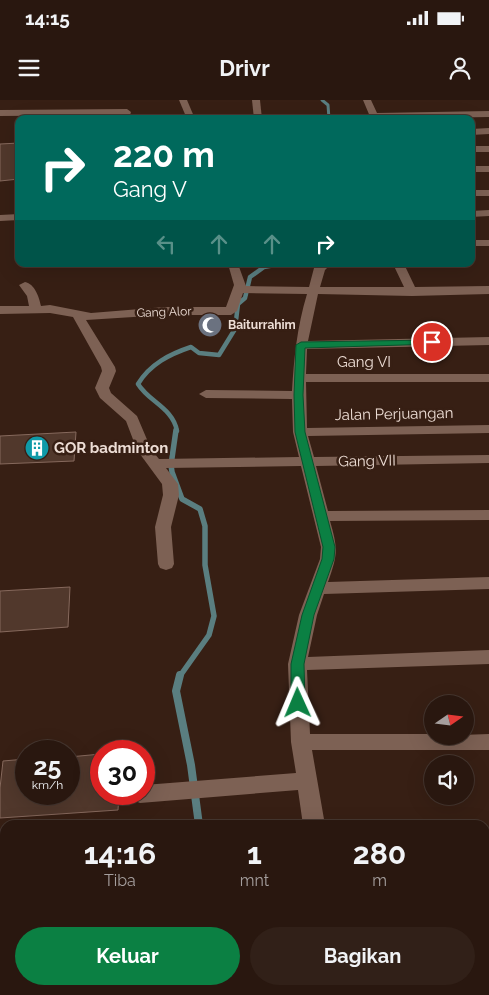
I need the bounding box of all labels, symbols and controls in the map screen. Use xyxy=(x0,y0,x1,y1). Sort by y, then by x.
text: 14:15 xyxy=(25,7,70,29)
icon: menu xyxy=(15,54,43,82)
icon: person xyxy=(446,54,474,82)
text: Drivr xyxy=(219,55,270,81)
text: 220 m xyxy=(113,134,215,175)
icon: right xyxy=(30,135,95,200)
text: Gang V xyxy=(113,176,187,202)
icon: left xyxy=(152,230,180,258)
icon: ahead xyxy=(205,230,233,258)
icon: ahead xyxy=(258,230,286,258)
icon: right xyxy=(311,230,339,258)
street label: Gang Alor xyxy=(136,304,192,320)
mosque icon: Baiturrahim xyxy=(197,312,223,338)
place label: Baiturrahim xyxy=(228,318,296,332)
pin xyxy=(411,321,453,363)
icon: arrive xyxy=(418,328,446,356)
street label: Gang VI xyxy=(337,353,391,371)
street label: Jalan Perjuangan xyxy=(334,404,454,424)
building icon: GOR badminton xyxy=(24,435,50,461)
place label: GOR badminton xyxy=(54,439,168,457)
street label: Gang VII xyxy=(338,451,396,471)
position arrow xyxy=(271,676,323,728)
north arrow xyxy=(424,695,474,745)
map controls xyxy=(424,695,474,805)
speed limit sign: 30 xyxy=(90,740,155,805)
text: 25 xyxy=(34,751,61,781)
button: sound xyxy=(424,755,474,805)
text: km/h xyxy=(32,778,63,792)
text: 14:16 xyxy=(84,836,156,871)
text: 1 xyxy=(247,836,262,871)
text: 280 xyxy=(353,836,406,871)
text: Tiba xyxy=(104,871,136,890)
text: mnt xyxy=(240,871,269,890)
text: m xyxy=(372,871,387,890)
button: Keluar xyxy=(15,927,240,985)
button: Bagikan xyxy=(250,927,475,985)

